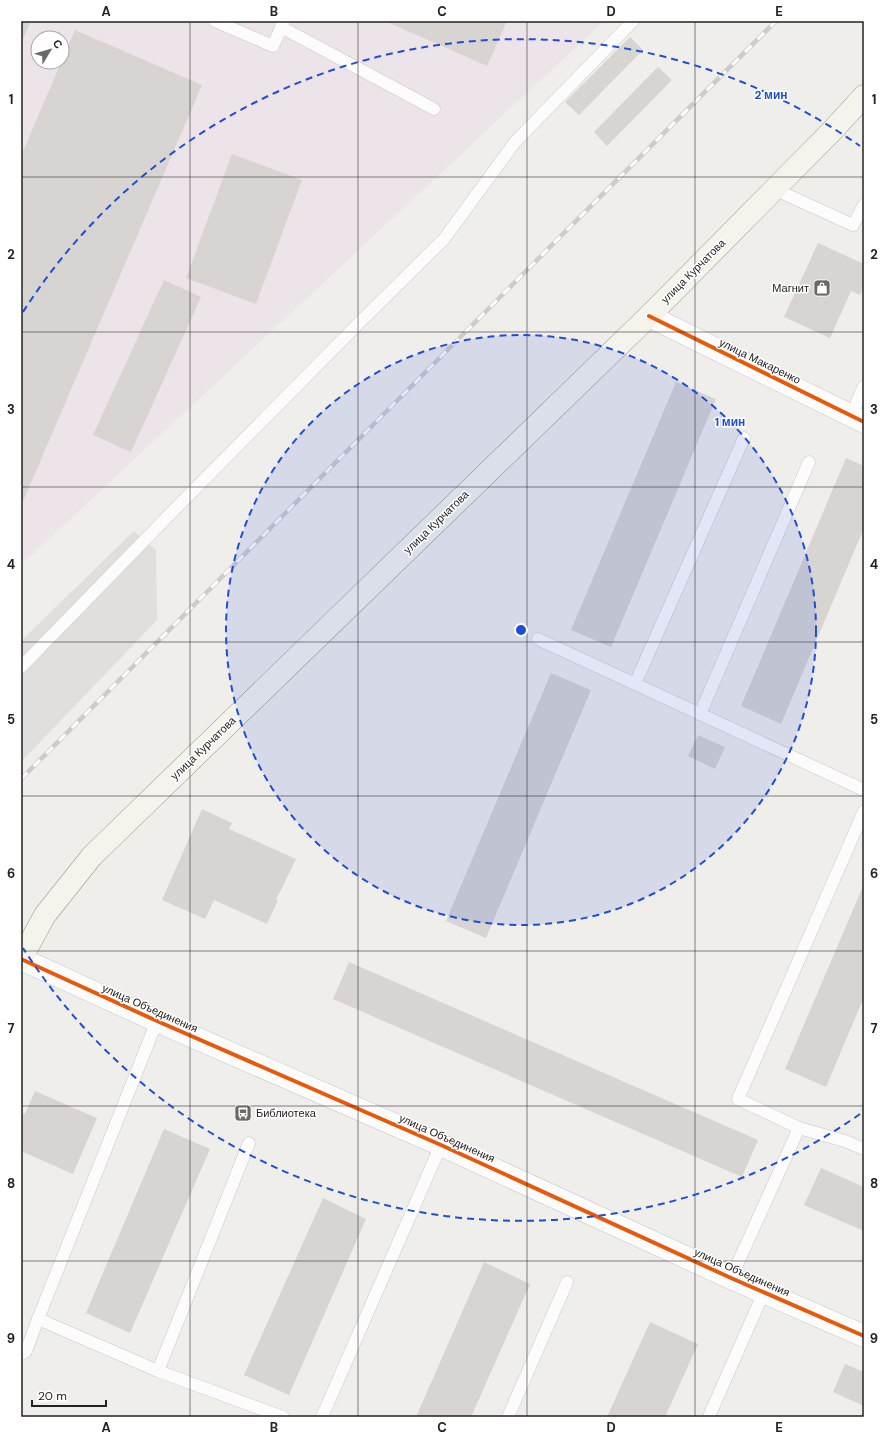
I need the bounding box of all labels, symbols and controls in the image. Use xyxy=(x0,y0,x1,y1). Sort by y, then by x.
text: A xyxy=(101,3,111,20)
text: B xyxy=(270,3,278,20)
text: C xyxy=(437,3,447,20)
text: D xyxy=(606,3,616,20)
text: E xyxy=(775,3,783,20)
north arrow xyxy=(30,30,70,70)
text: С xyxy=(50,36,66,51)
text: 2 мин xyxy=(754,87,788,103)
text: 1 xyxy=(9,91,13,108)
text: 1 xyxy=(872,91,876,108)
street label: улица Курчатова xyxy=(658,235,729,306)
text: 2 xyxy=(7,246,15,263)
text: 2 xyxy=(870,246,878,263)
shop icon: Магнит xyxy=(812,278,832,298)
place label: Магнит xyxy=(772,281,809,295)
street label: улица Макаренко xyxy=(717,335,803,387)
text: 3 xyxy=(7,401,15,418)
text: 3 xyxy=(870,401,878,418)
text: 1 мин xyxy=(715,414,745,430)
street label: улица Курчатова xyxy=(400,487,472,557)
text: 4 xyxy=(7,556,15,573)
text: 4 xyxy=(870,556,878,573)
centre of rings xyxy=(514,623,528,637)
text: 5 xyxy=(7,711,15,728)
text: 5 xyxy=(870,711,878,728)
street label: улица Курчатова xyxy=(167,713,239,783)
text: 6 xyxy=(7,865,15,882)
text: 6 xyxy=(870,865,878,882)
street label: улица Объединения xyxy=(100,981,200,1035)
text: 7 xyxy=(8,1020,15,1037)
text: 7 xyxy=(871,1020,878,1037)
bus stop icon: Библиотека xyxy=(233,1103,253,1123)
place label: Библиотека xyxy=(256,1106,317,1120)
street label: улица Объединения xyxy=(397,1111,497,1165)
text: 8 xyxy=(7,1175,15,1192)
text: 8 xyxy=(870,1175,878,1192)
street label: улица Объединения xyxy=(692,1245,792,1299)
text: 9 xyxy=(7,1330,15,1347)
text: 9 xyxy=(870,1330,878,1347)
scale bar xyxy=(32,1382,106,1408)
text: 20 m xyxy=(38,1388,67,1404)
text: A xyxy=(101,1419,111,1436)
text: B xyxy=(270,1419,278,1436)
text: C xyxy=(437,1419,447,1436)
text: D xyxy=(606,1419,616,1436)
text: E xyxy=(775,1419,783,1436)

